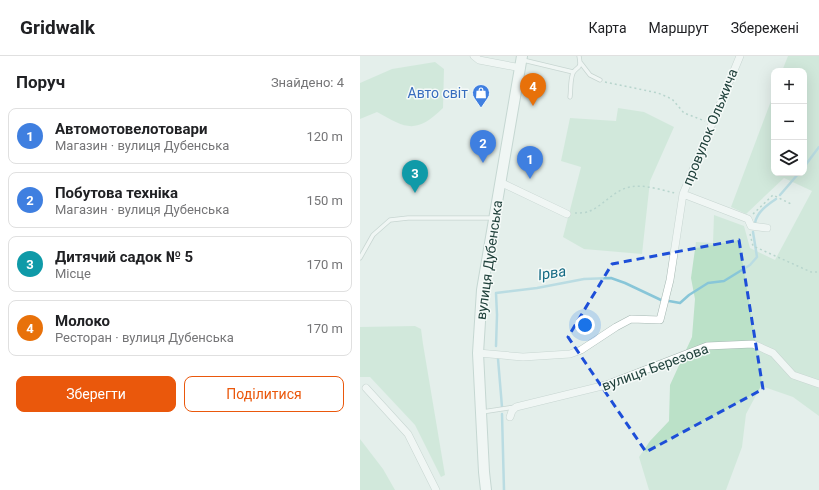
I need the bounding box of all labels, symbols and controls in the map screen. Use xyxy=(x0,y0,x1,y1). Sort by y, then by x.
text: Gridwalk xyxy=(20,16,95,39)
text: Карта xyxy=(588,20,627,36)
text: Маршрут xyxy=(649,20,709,36)
text: Збережені xyxy=(731,20,799,36)
street label: провулок Ольжича xyxy=(679,66,741,188)
map controls xyxy=(771,68,807,176)
button: + xyxy=(771,68,807,104)
text: Поруч xyxy=(16,72,65,92)
pin: 4 xyxy=(520,73,546,106)
text: Знайдено: 4 xyxy=(271,75,344,90)
shop icon: Авто світ xyxy=(471,83,491,108)
place label: Авто світ xyxy=(408,85,468,101)
button: − xyxy=(771,104,807,140)
text: Автомотовелотовари xyxy=(55,120,208,138)
text: 1 xyxy=(26,129,34,144)
text: 120 m xyxy=(306,129,343,144)
pin: 2 xyxy=(470,130,496,163)
text: Магазин · вулиця Дубенська xyxy=(55,138,229,153)
button: layers xyxy=(771,140,807,176)
pin: 1 xyxy=(517,146,543,179)
pin: 3 xyxy=(402,160,428,193)
text: Побутова техніка xyxy=(55,184,178,202)
text: 2 xyxy=(26,193,34,208)
text: 150 m xyxy=(306,193,343,208)
street label: вулиця Дубенська xyxy=(473,199,505,321)
text: Магазин · вулиця Дубенська xyxy=(55,202,229,217)
text: Дитячий садок № 5 xyxy=(55,248,193,266)
text: 3 xyxy=(26,257,34,272)
text: 170 m xyxy=(306,257,343,272)
water label: Ірва xyxy=(537,262,567,284)
text: Місце xyxy=(55,266,91,281)
text: Молоко xyxy=(55,312,110,330)
your location xyxy=(575,315,595,335)
text: 4 xyxy=(26,321,34,336)
text: 170 m xyxy=(306,321,343,336)
text: Ресторан · вулиця Дубенська xyxy=(55,330,234,345)
street label: вулиця Березова xyxy=(600,340,710,394)
button: Зберегти xyxy=(16,376,176,412)
button: Поділитися xyxy=(184,376,344,412)

